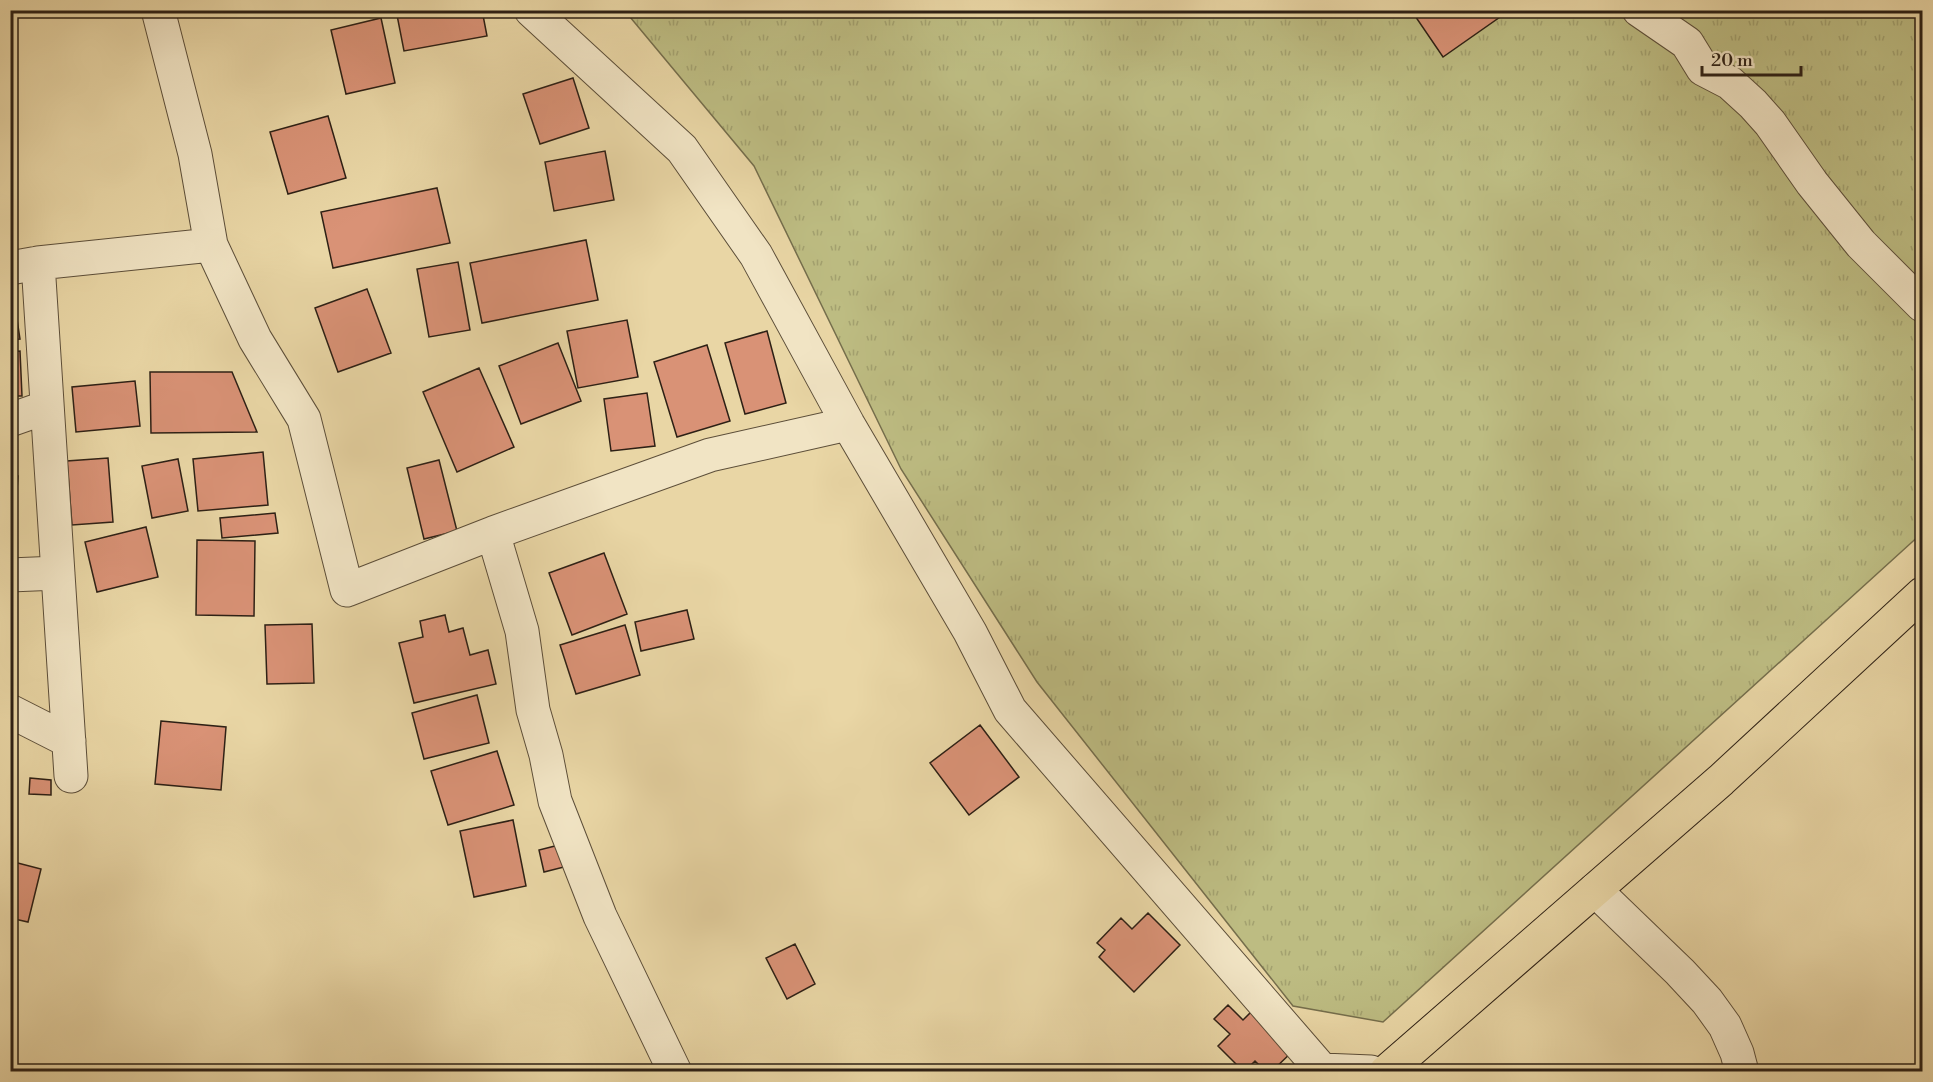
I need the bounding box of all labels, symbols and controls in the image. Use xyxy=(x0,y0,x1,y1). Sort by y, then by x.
scale bar xyxy=(1702,39,1801,77)
text: 20 m xyxy=(1711,49,1753,72)

